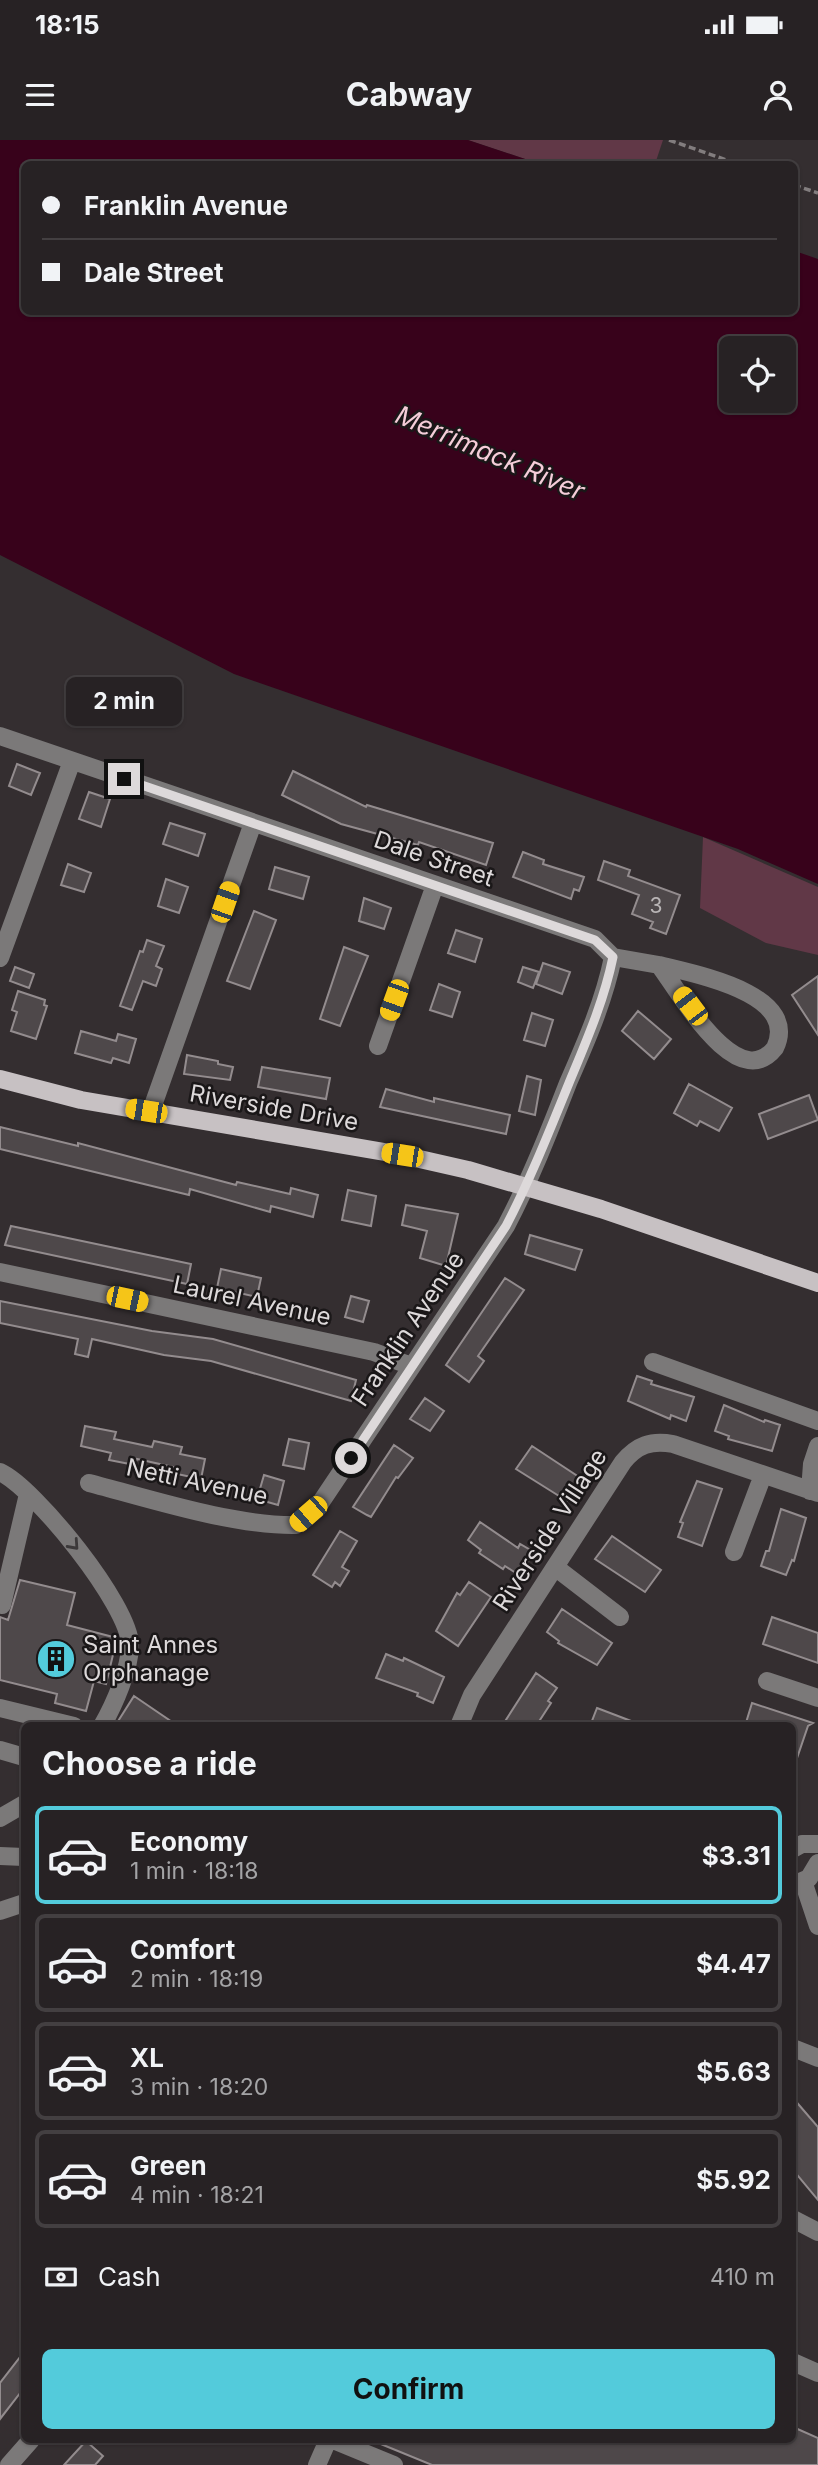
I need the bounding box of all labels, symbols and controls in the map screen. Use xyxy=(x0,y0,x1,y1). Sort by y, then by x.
text: 18:15 xyxy=(35,9,100,40)
text: Cabway xyxy=(346,75,472,114)
icon: menu xyxy=(21,76,59,114)
icon: person xyxy=(759,76,797,114)
text: Franklin Avenue xyxy=(84,190,288,221)
text: Dale Street xyxy=(84,257,224,288)
map controls xyxy=(719,336,796,413)
button: locate xyxy=(719,336,796,413)
water label: Merrimack River xyxy=(391,399,590,507)
callout: 2 min xyxy=(66,678,182,726)
text: 2 min xyxy=(93,687,155,715)
route end xyxy=(108,763,140,795)
street label: Dale Street xyxy=(370,824,498,893)
car xyxy=(209,879,242,925)
house number: 3 xyxy=(650,893,662,918)
car xyxy=(377,977,412,1023)
car xyxy=(669,983,712,1029)
street label: Riverside Drive xyxy=(187,1078,361,1137)
car xyxy=(124,1097,169,1125)
car xyxy=(380,1141,425,1169)
street label: Franklin Avenue xyxy=(345,1246,470,1412)
street label: Laurel Avenue xyxy=(170,1270,334,1331)
car xyxy=(105,1284,150,1314)
route start xyxy=(335,1442,367,1474)
street label: Riverside Village xyxy=(486,1443,613,1616)
street label: Netti Avenue xyxy=(124,1452,271,1511)
car xyxy=(286,1492,331,1536)
one-way arrow xyxy=(66,1537,78,1550)
place label: Saint Annes Orphanage xyxy=(83,1630,218,1687)
building icon: Saint Annes Orphanage xyxy=(35,1638,77,1680)
text: Choose a ride xyxy=(42,1744,257,1783)
icon: car xyxy=(46,1824,109,1887)
text: Economy xyxy=(130,1826,248,1857)
text: $3.31 xyxy=(702,1840,771,1871)
text: 1 min · 18:18 xyxy=(130,1857,259,1885)
icon: car xyxy=(46,1932,109,1995)
text: Comfort xyxy=(130,1934,235,1965)
text: $4.47 xyxy=(696,1948,771,1979)
text: 2 min · 18:19 xyxy=(130,1965,263,1993)
icon: car xyxy=(46,2040,109,2103)
text: XL xyxy=(130,2042,164,2073)
text: $5.63 xyxy=(696,2056,771,2087)
text: 3 min · 18:20 xyxy=(130,2073,268,2101)
icon: car xyxy=(46,2148,109,2211)
text: Green xyxy=(130,2150,207,2181)
text: $5.92 xyxy=(696,2164,771,2195)
text: 4 min · 18:21 xyxy=(130,2181,264,2209)
icon: cash xyxy=(42,2258,80,2296)
text: Cash xyxy=(98,2261,161,2292)
text: 410 m xyxy=(710,2263,775,2291)
button: Confirm xyxy=(42,2349,775,2429)

